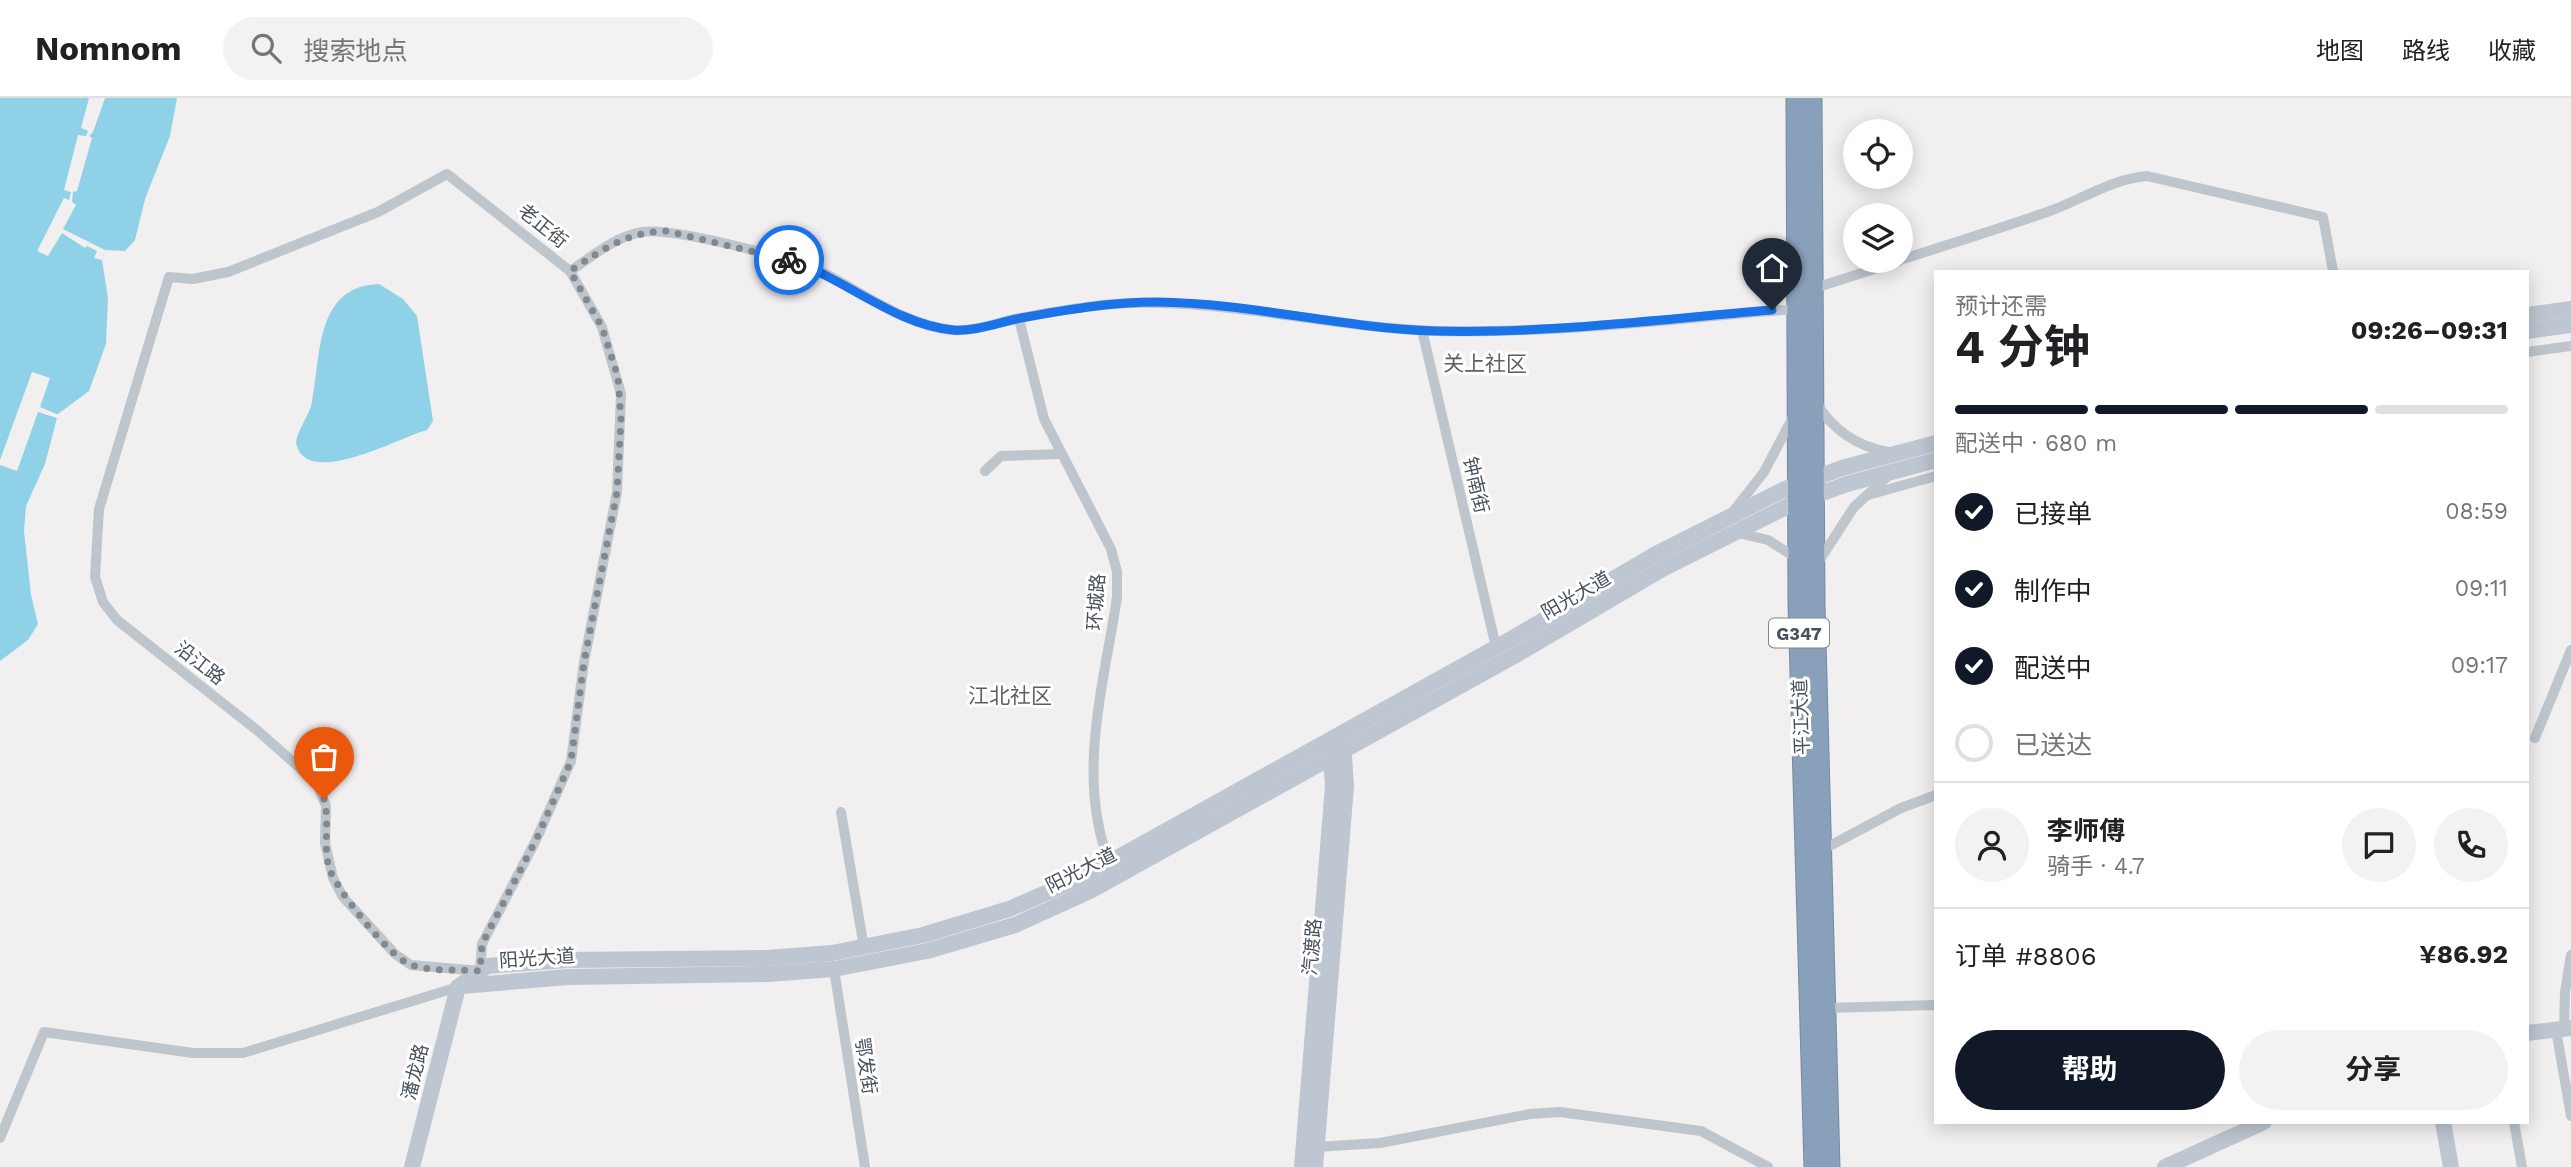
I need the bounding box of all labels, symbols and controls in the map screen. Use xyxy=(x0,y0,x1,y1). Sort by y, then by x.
search box xyxy=(223,17,713,80)
text: Nomnom xyxy=(35,29,181,68)
icon: search xyxy=(247,29,285,67)
text: 搜索地点 xyxy=(303,36,407,66)
text: 地图 xyxy=(2316,37,2364,65)
text: 路线 xyxy=(2402,37,2450,65)
text: 收藏 xyxy=(2488,37,2536,65)
map controls xyxy=(1843,119,1913,273)
button: locate xyxy=(1843,119,1913,189)
street label: 老正街 xyxy=(514,199,572,253)
button: layers xyxy=(1843,203,1913,273)
courier xyxy=(754,225,824,295)
pin xyxy=(1742,238,1802,310)
icon: bike xyxy=(770,241,808,279)
icon: home xyxy=(1753,249,1791,287)
text: 预计还需 xyxy=(1955,293,2047,320)
text: 09:26–09:31 xyxy=(2351,315,2508,345)
text: 4 分钟 xyxy=(1955,320,2090,374)
district label: 关上社区 xyxy=(1443,351,1527,376)
text: 配送中 · 680 m xyxy=(1955,430,2117,457)
street label: 钟南街 xyxy=(1458,455,1494,515)
icon: check xyxy=(1955,493,1993,531)
text: 08:59 xyxy=(2445,498,2508,525)
text: 已接单 xyxy=(2014,499,2092,529)
street label: 阳光大道 xyxy=(1537,566,1615,624)
icon: check xyxy=(1955,570,1993,608)
street label: 环城路 xyxy=(1083,573,1109,631)
text: 09:11 xyxy=(2455,575,2508,602)
text: 制作中 xyxy=(2014,576,2092,606)
road number: G347 xyxy=(1769,618,1829,648)
street label: 沿江路 xyxy=(170,636,230,690)
icon: check xyxy=(1955,647,1993,685)
text: 09:17 xyxy=(2451,652,2508,679)
text: 配送中 xyxy=(2014,653,2092,683)
street label: 平江大道 xyxy=(1788,679,1814,755)
district label: 江北社区 xyxy=(968,683,1052,708)
pin xyxy=(294,727,354,799)
text: 已送达 xyxy=(2014,730,2092,760)
icon: bag xyxy=(305,738,343,776)
button: person xyxy=(1955,808,2029,882)
button: chat xyxy=(2342,808,2416,882)
button: phone xyxy=(2434,808,2508,882)
text: 李师傅 xyxy=(2047,816,2125,846)
street label: 阳光大道 xyxy=(1042,842,1120,898)
text: 骑手 · 4.7 xyxy=(2047,853,2145,880)
street label: 汽渡路 xyxy=(1298,918,1326,976)
text: ¥86.92 xyxy=(2419,939,2508,969)
text: 订单 #8806 xyxy=(1955,941,2097,971)
street label: 阳光大道 xyxy=(498,944,576,972)
button: 帮助 xyxy=(1955,1030,2225,1110)
button: 分享 xyxy=(2239,1030,2508,1110)
street label: 鄂发街 xyxy=(851,1036,881,1096)
street label: 潘龙路 xyxy=(397,1042,433,1102)

